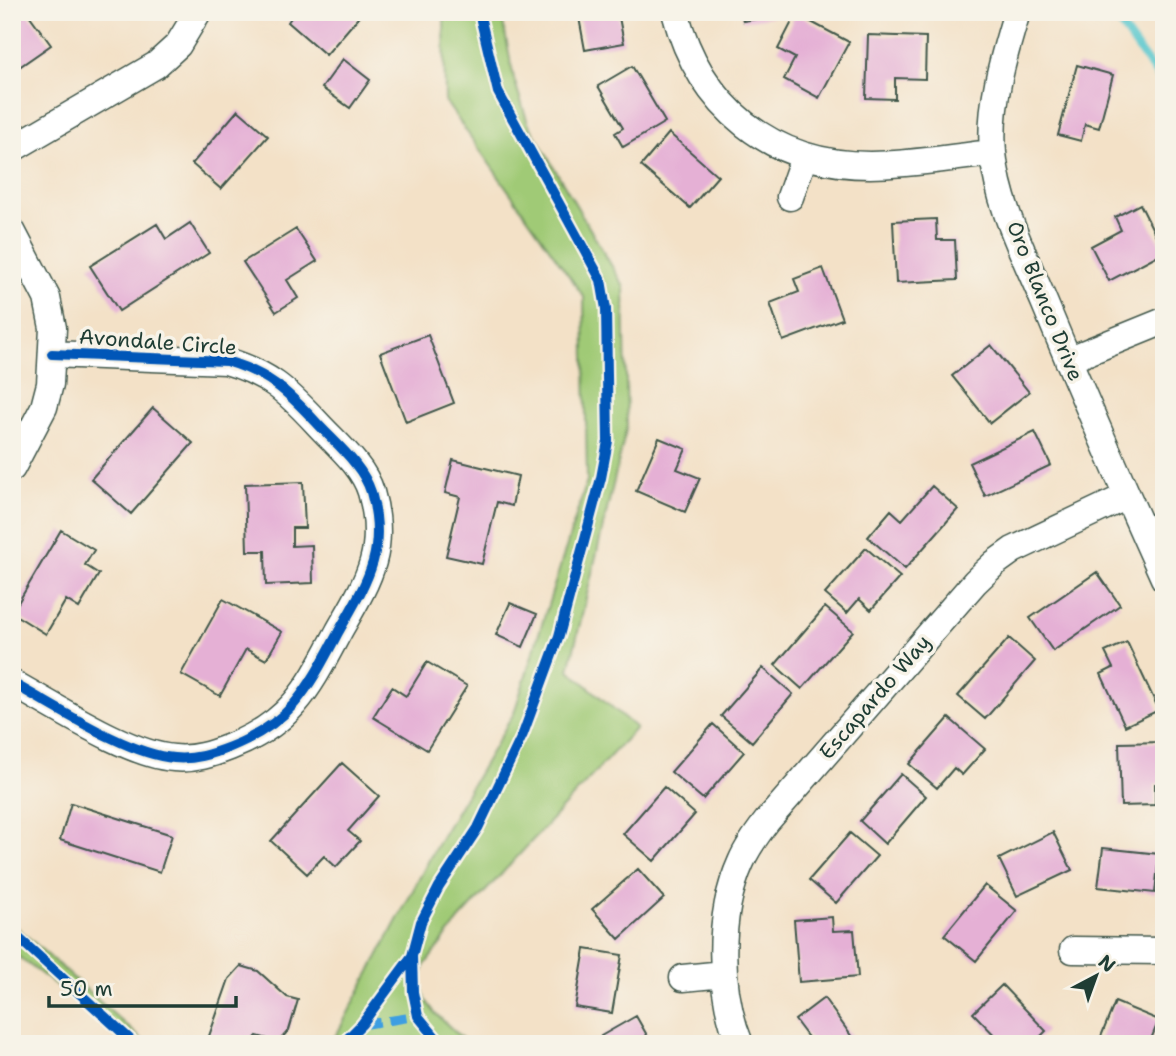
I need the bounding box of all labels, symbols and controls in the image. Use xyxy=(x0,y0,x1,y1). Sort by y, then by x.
street label: Oro Blanco Drive xyxy=(1000,217,1090,385)
street label: Avondale Circle xyxy=(78,323,238,361)
street label: Escapardo Way xyxy=(813,629,937,765)
north arrow xyxy=(1060,940,1130,1010)
text: N xyxy=(1093,949,1121,978)
scale bar xyxy=(49,965,236,1009)
text: 50 m xyxy=(60,975,113,1003)

